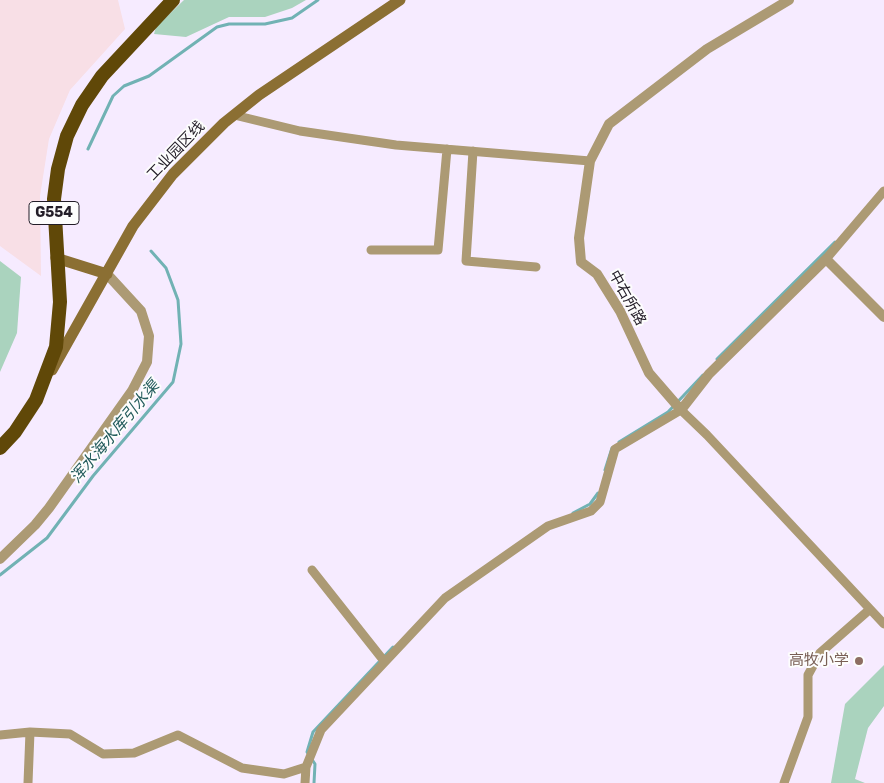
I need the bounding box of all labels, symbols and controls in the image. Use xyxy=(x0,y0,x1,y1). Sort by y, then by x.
street label: 工业园区线 xyxy=(143,118,209,184)
road number: G554 xyxy=(29,202,79,224)
street label: 中右所路 xyxy=(605,267,649,329)
water label: 浑水海水库引水渠 xyxy=(67,377,163,487)
place label: 高牧小学 xyxy=(789,652,849,670)
marker: 高牧小学 xyxy=(853,655,865,667)

